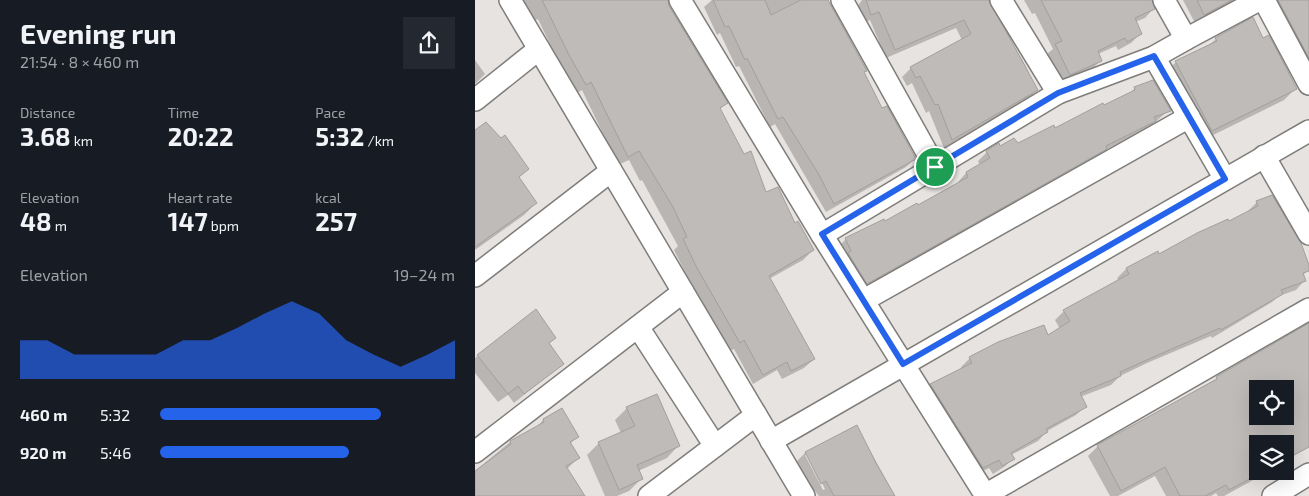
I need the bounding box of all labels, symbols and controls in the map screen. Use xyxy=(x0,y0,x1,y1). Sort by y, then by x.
text: Evening run xyxy=(20,16,177,50)
button: share xyxy=(403,17,455,69)
text: 21:54 · 8 × 460 m xyxy=(20,52,139,71)
text: Distance xyxy=(20,104,75,121)
text: Time xyxy=(168,104,199,121)
text: Pace xyxy=(315,104,345,121)
text: 3.68 xyxy=(20,121,71,151)
text: 20:22 xyxy=(168,121,233,151)
text: 5:32 xyxy=(315,121,364,151)
text: km xyxy=(71,132,93,149)
text: /km xyxy=(364,132,394,149)
pin xyxy=(914,146,956,188)
icon: arrive xyxy=(921,153,949,181)
text: Elevation xyxy=(20,189,79,206)
text: Heart rate xyxy=(168,189,232,206)
text: kcal xyxy=(315,189,341,206)
text: 48 xyxy=(20,206,52,236)
text: 147 xyxy=(168,206,208,236)
text: 257 xyxy=(315,206,357,236)
text: m xyxy=(52,217,67,234)
text: bpm xyxy=(208,217,239,234)
text: Elevation xyxy=(20,265,88,284)
text: 19–24 m xyxy=(394,265,455,284)
map controls xyxy=(1249,380,1294,480)
button: locate xyxy=(1249,380,1294,425)
text: 460 m xyxy=(20,405,67,424)
text: 5:32 xyxy=(100,405,130,424)
button: layers xyxy=(1249,435,1294,480)
text: 920 m xyxy=(20,443,66,462)
text: 5:46 xyxy=(100,443,131,462)

